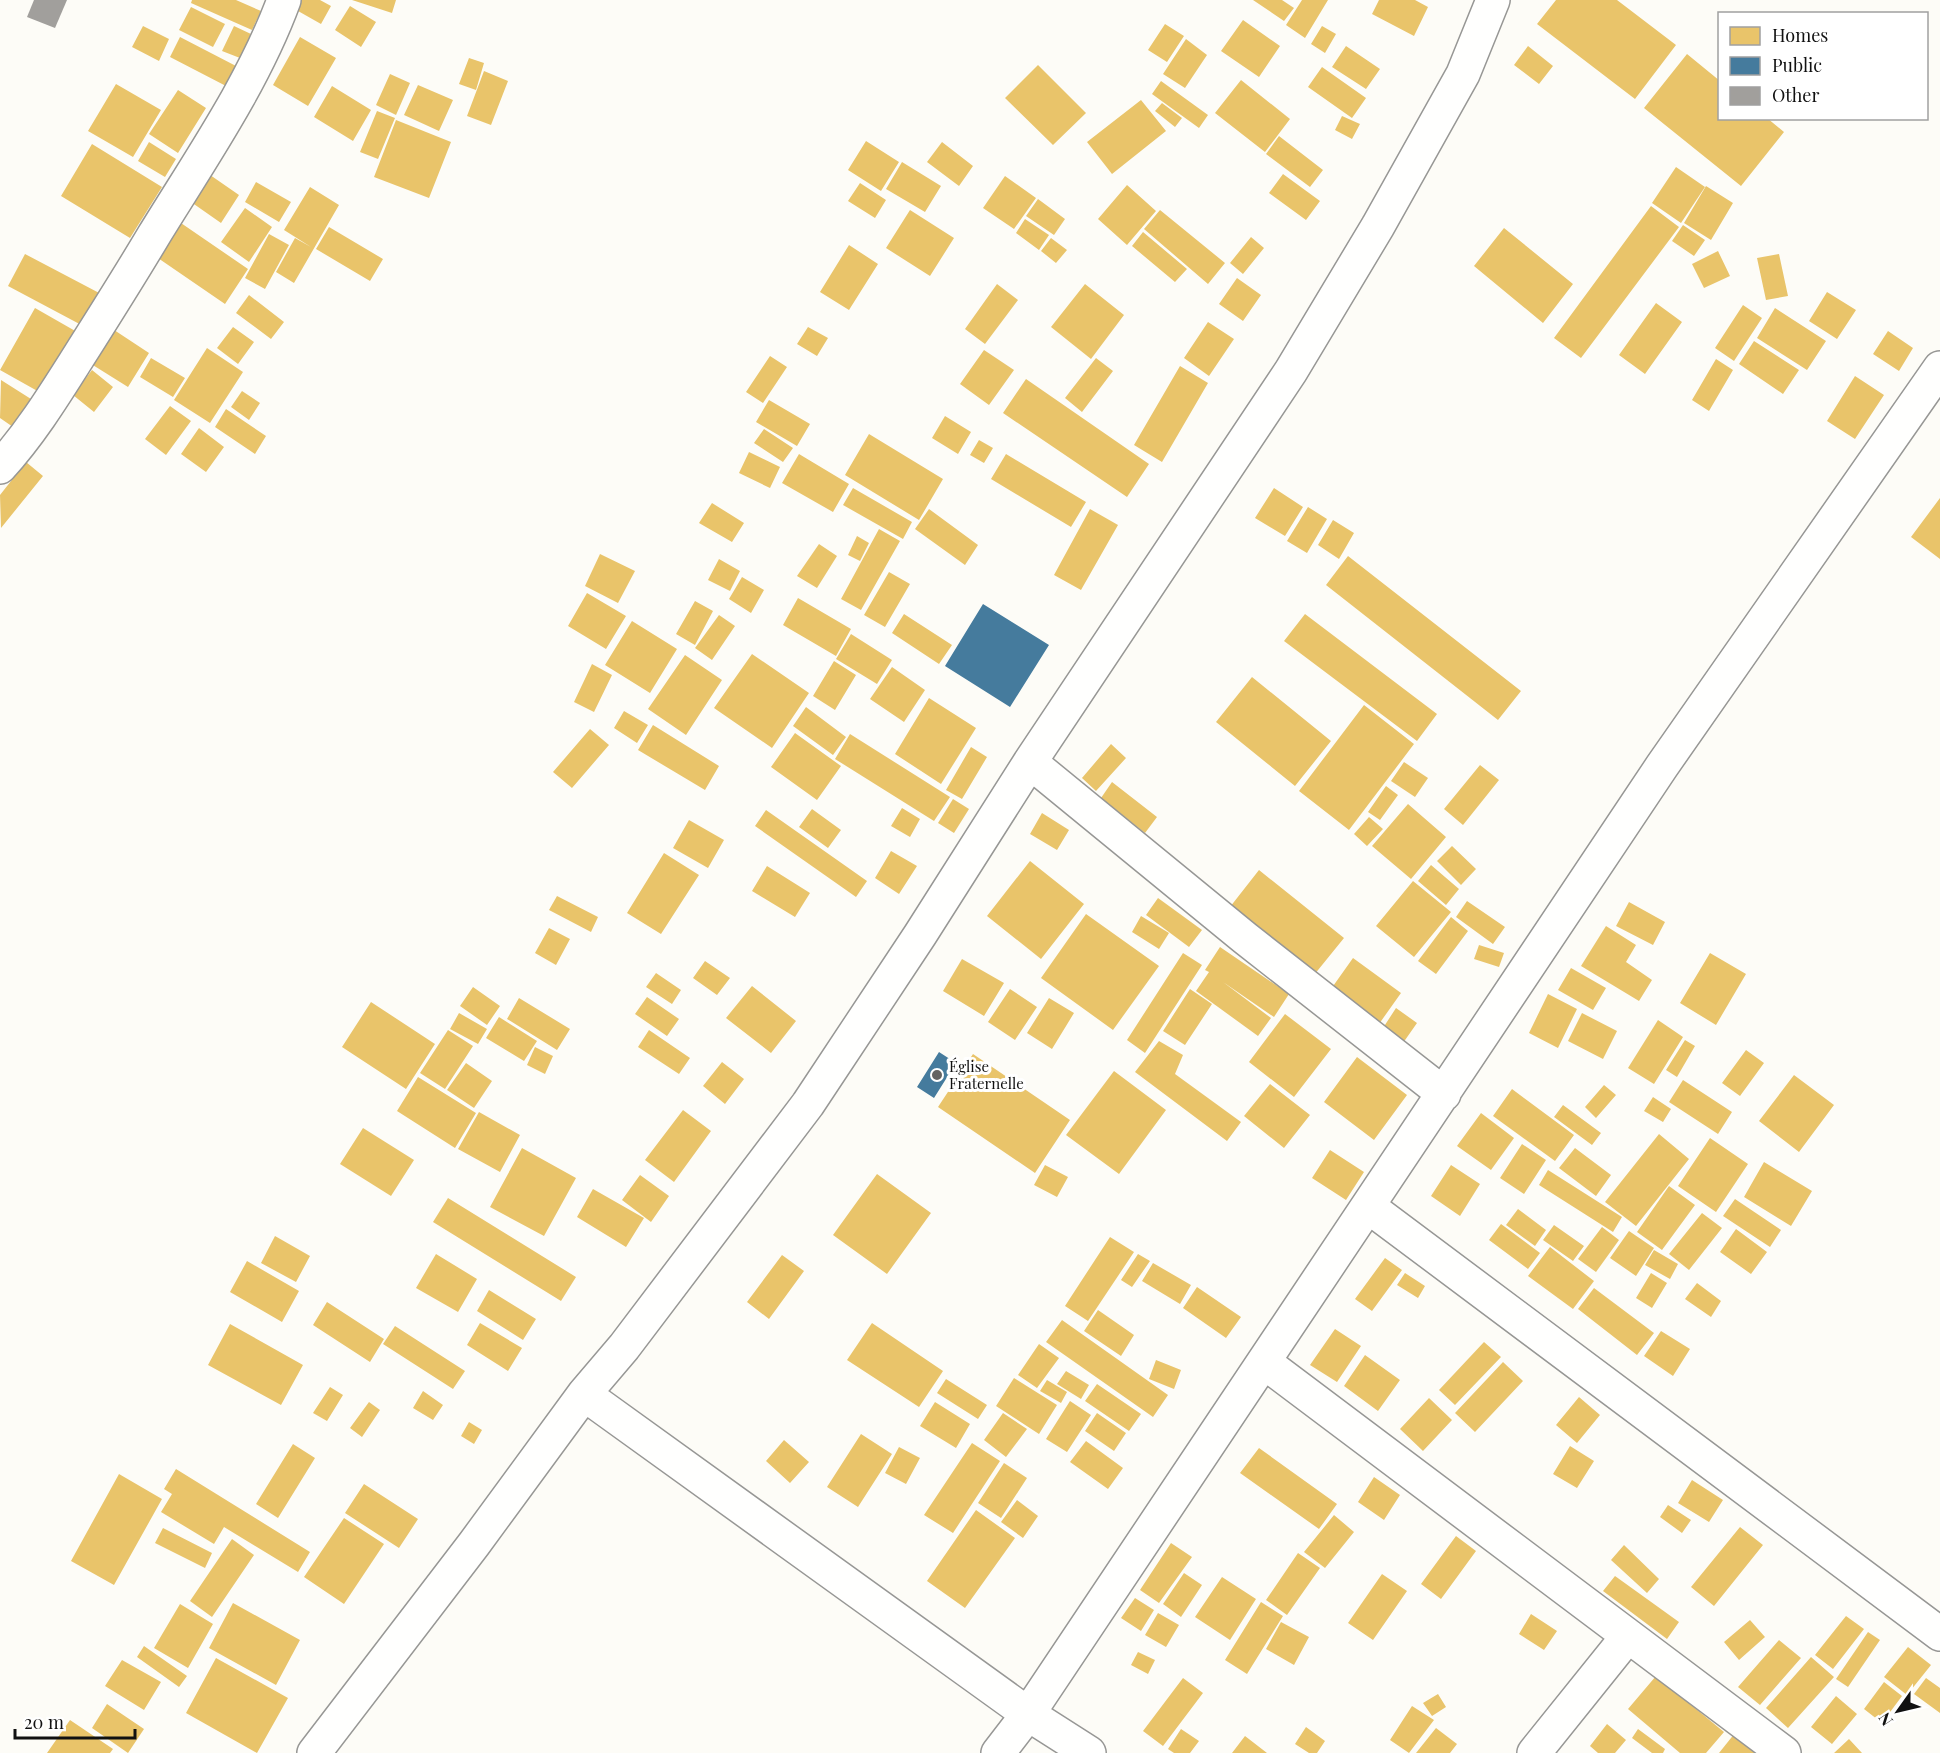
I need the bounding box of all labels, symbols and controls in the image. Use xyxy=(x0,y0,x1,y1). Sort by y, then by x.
legend xyxy=(1718,12,1928,120)
text: Homes xyxy=(1772,23,1828,47)
text: Public xyxy=(1772,53,1822,77)
text: Other xyxy=(1772,83,1819,107)
place label: Église Fraternelle xyxy=(949,1056,1024,1093)
marker: Église Fraternelle xyxy=(930,1068,944,1082)
north arrow xyxy=(1868,1681,1928,1741)
scale bar xyxy=(15,1702,135,1740)
text: N xyxy=(1873,1709,1897,1730)
text: 20 m xyxy=(24,1710,64,1734)

